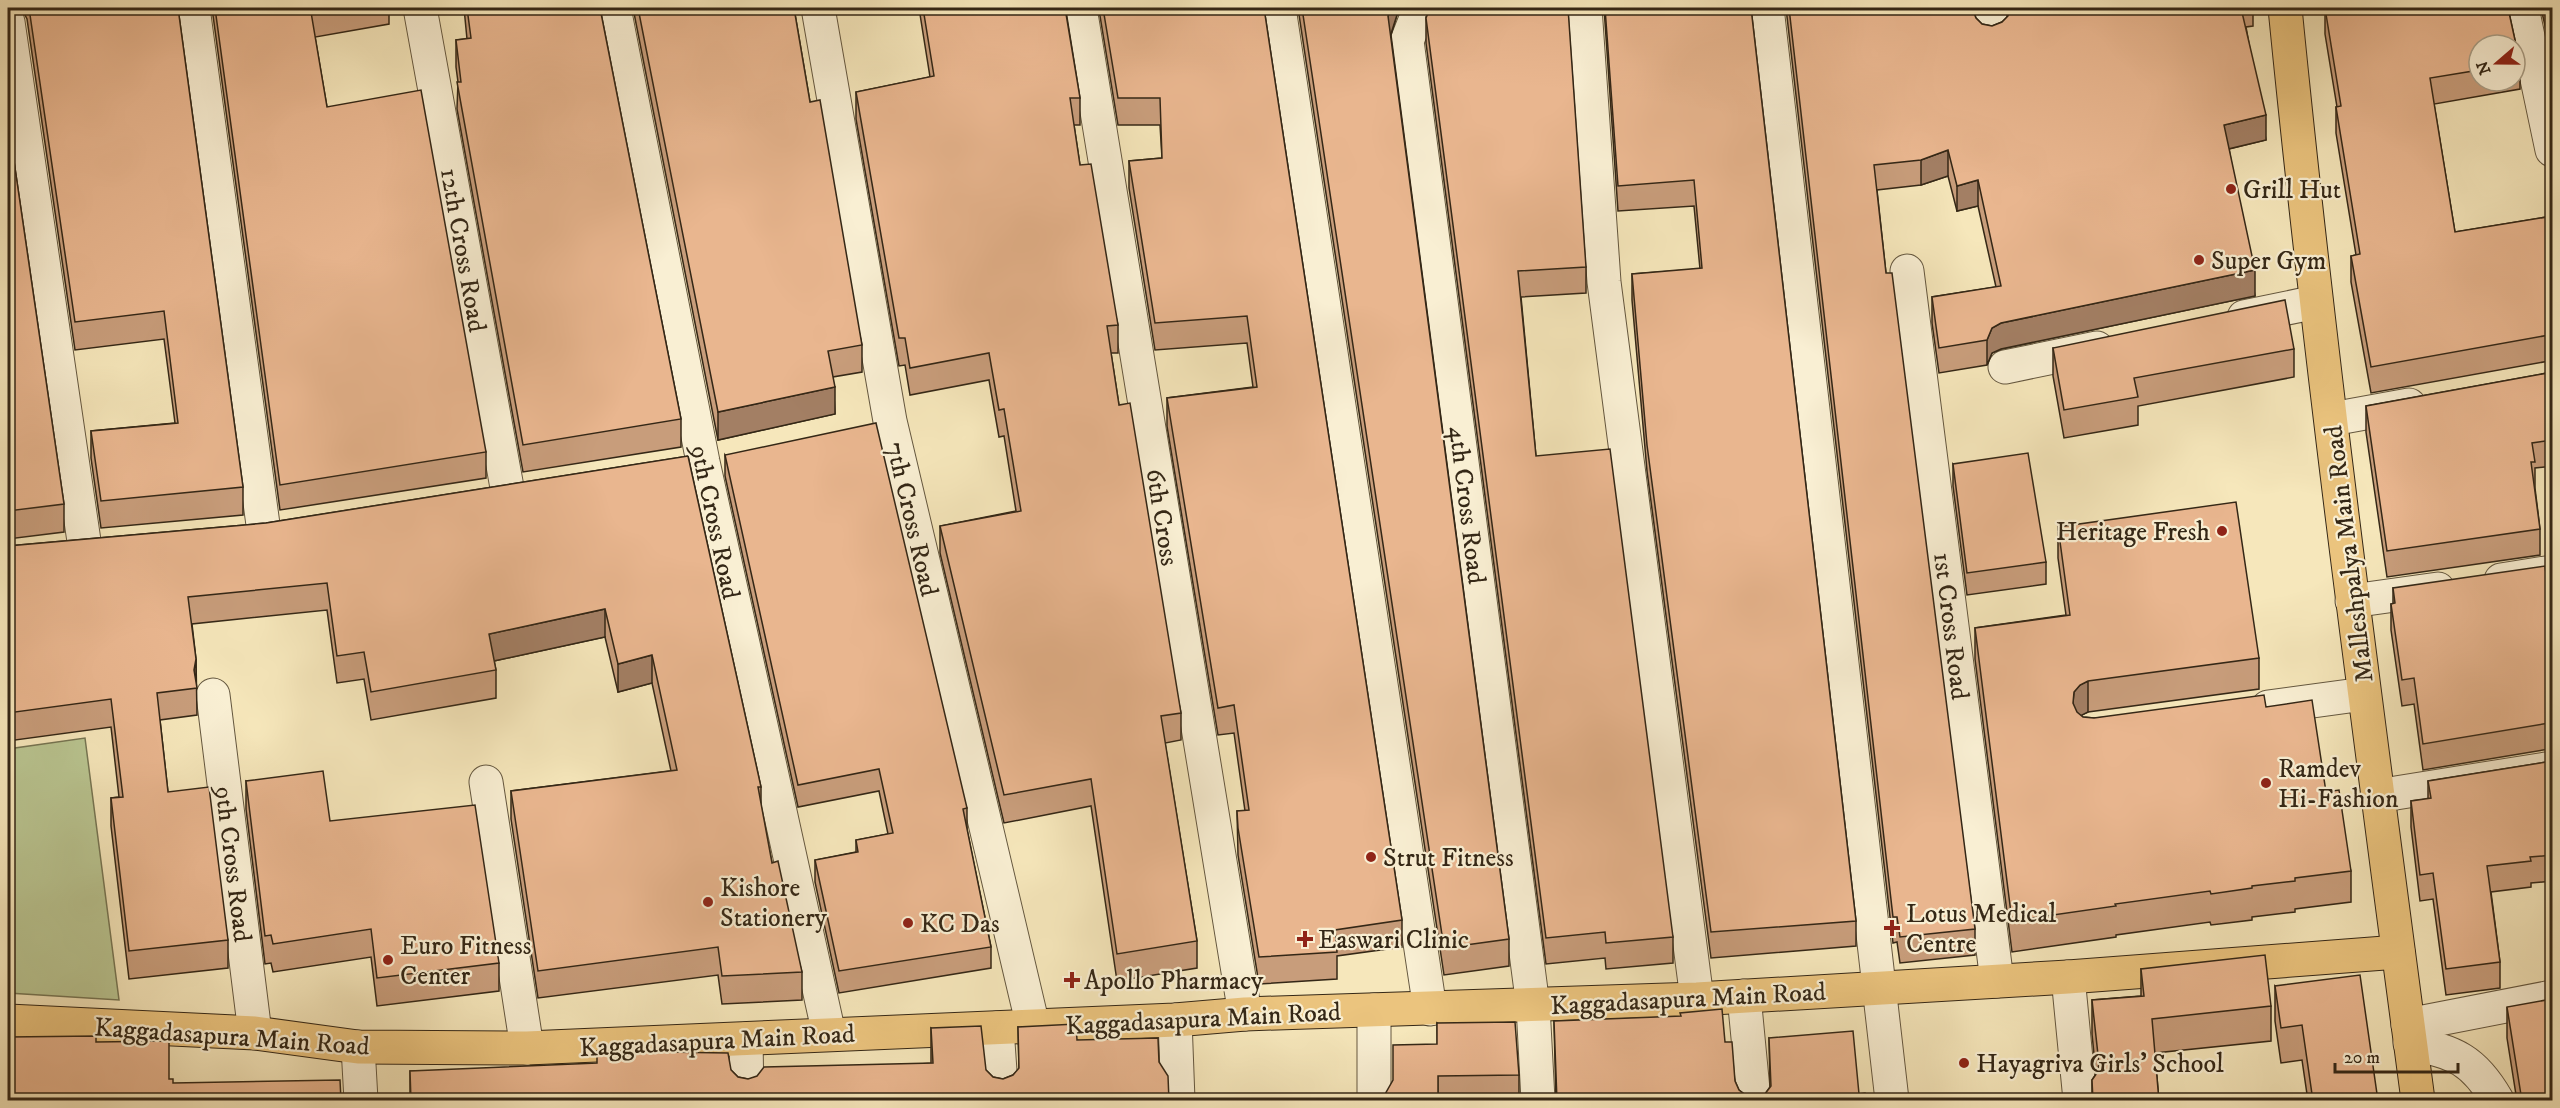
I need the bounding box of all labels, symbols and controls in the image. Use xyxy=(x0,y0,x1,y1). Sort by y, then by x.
north arrow xyxy=(2467,33,2527,93)
text: N xyxy=(2472,58,2495,77)
street label: 12th Cross Road xyxy=(432,166,493,335)
place label: Grill Hut xyxy=(2243,174,2341,207)
marker: Grill Hut xyxy=(2224,182,2238,196)
place label: Super Gym xyxy=(2211,245,2326,278)
marker: Super Gym xyxy=(2192,253,2206,267)
street label: 4th Cross Road xyxy=(1440,424,1493,586)
street label: Malleshpalya Main Road xyxy=(2317,424,2382,684)
street label: 7th Cross Road xyxy=(878,439,945,600)
street label: 9th Cross Road xyxy=(682,440,747,602)
street label: 6th Cross xyxy=(1138,466,1185,568)
place label: Heritage Fresh xyxy=(2056,516,2210,549)
marker: Heritage Fresh xyxy=(2215,524,2229,538)
street label: 1st Cross Road xyxy=(1925,551,1976,702)
place label: Ramdev Hi-Fashion xyxy=(2278,753,2399,816)
marker: Ramdev Hi-Fashion xyxy=(2259,776,2273,790)
street label: 9th Cross Road xyxy=(206,782,258,944)
place label: Strut Fitness xyxy=(1383,842,1514,875)
marker: Strut Fitness xyxy=(1364,850,1378,864)
place label: Kishore Stationery xyxy=(720,872,828,935)
marker: Kishore Stationery xyxy=(701,895,715,909)
place label: Lotus Medical Centre xyxy=(1906,898,2057,961)
place label: KC Das xyxy=(920,908,1000,941)
marker: KC Das xyxy=(901,916,915,930)
marker: Lotus Medical Centre xyxy=(1883,919,1901,937)
place label: Easwari Clinic xyxy=(1318,924,1469,957)
place label: Euro Fitness Center xyxy=(400,930,531,993)
marker: Easwari Clinic xyxy=(1296,930,1314,948)
marker: Euro Fitness Center xyxy=(381,953,395,967)
place label: Apollo Pharmacy xyxy=(1084,965,1264,998)
marker: Apollo Pharmacy xyxy=(1065,973,1079,987)
street label: Kaggadasapura Main Road xyxy=(1549,976,1827,1023)
street label: Kaggadasapura Main Road xyxy=(1064,996,1342,1043)
street label: Kaggadasapura Main Road xyxy=(93,1011,371,1064)
street label: Kaggadasapura Main Road xyxy=(578,1018,856,1065)
scale bar xyxy=(2335,1036,2458,1074)
text: 20 m xyxy=(2344,1047,2380,1069)
place label: Hayagriva Girls' School xyxy=(1976,1048,2224,1081)
marker: Hayagriva Girls' School xyxy=(1957,1056,1971,1070)

